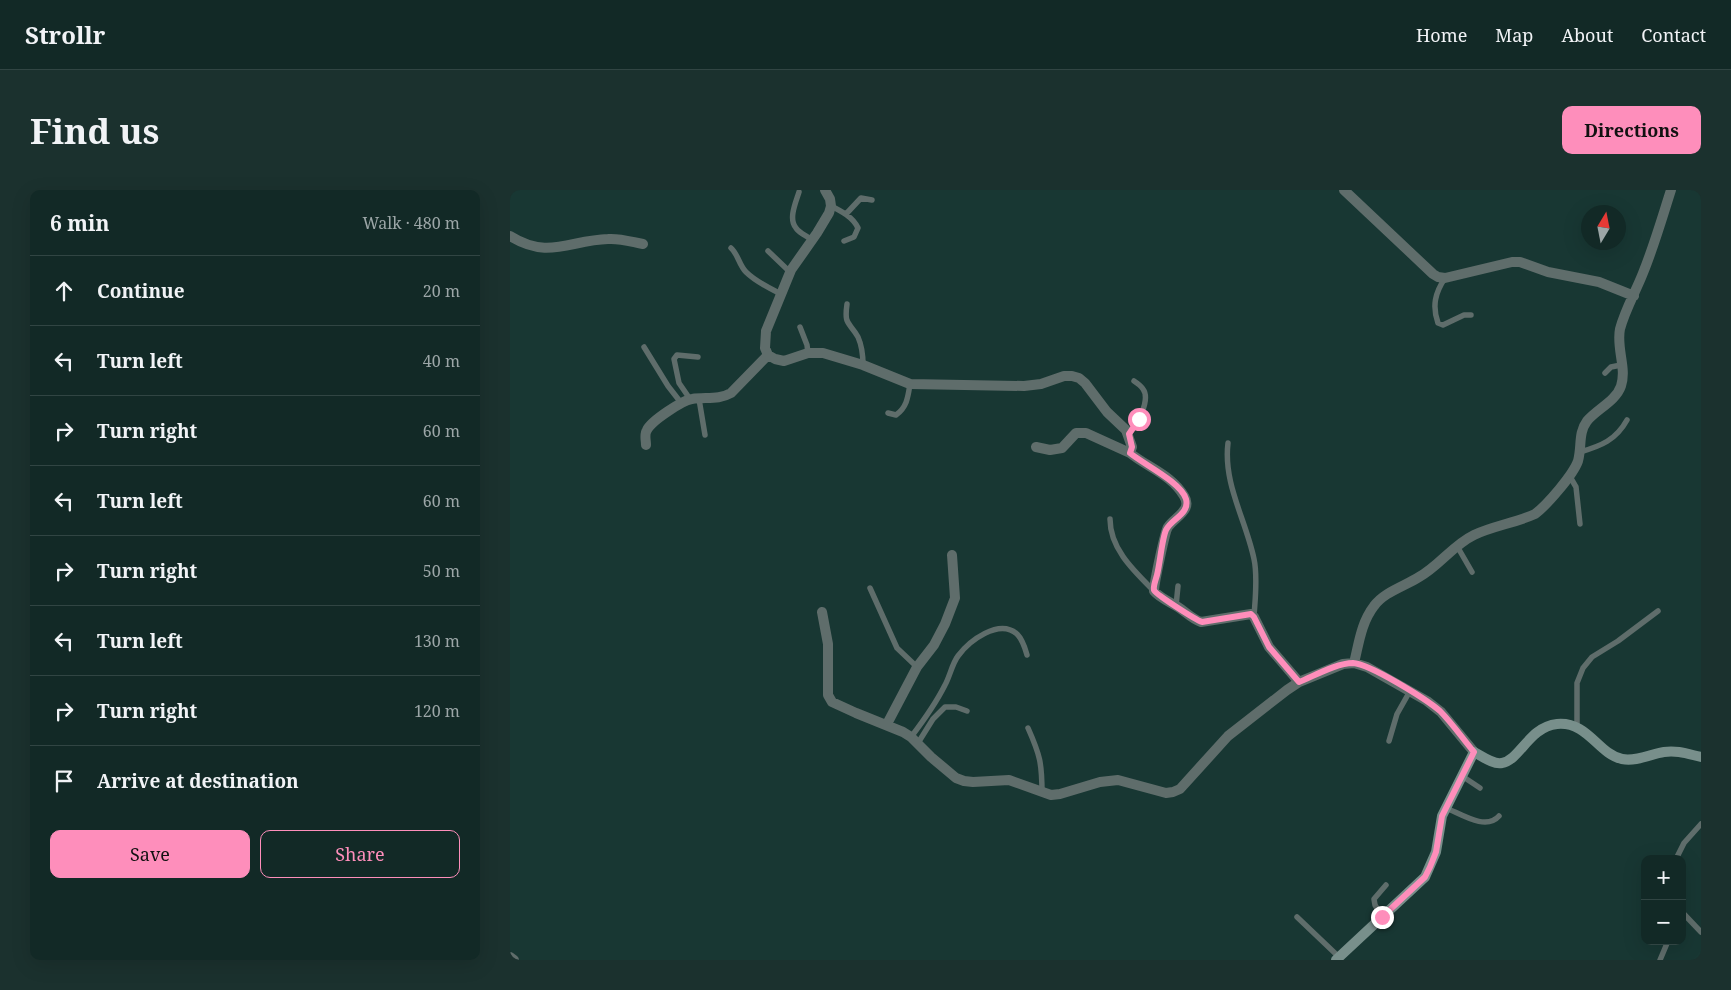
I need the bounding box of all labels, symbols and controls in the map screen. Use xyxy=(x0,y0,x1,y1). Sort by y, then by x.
text: Strollr xyxy=(25,18,105,51)
text: Home xyxy=(1416,23,1467,47)
text: Map xyxy=(1495,23,1533,47)
text: About xyxy=(1561,23,1613,47)
text: Contact xyxy=(1641,23,1706,47)
button: Directions xyxy=(1562,106,1701,154)
text: Find us xyxy=(30,107,159,154)
north arrow xyxy=(1581,205,1626,250)
text: 6 min xyxy=(50,209,109,237)
text: Walk · 480 m xyxy=(363,212,460,234)
icon: ahead xyxy=(50,277,78,305)
text: Continue xyxy=(97,278,185,304)
text: 20 m xyxy=(423,280,460,302)
icon: left xyxy=(50,347,78,375)
text: Turn left xyxy=(97,348,183,374)
text: 40 m xyxy=(423,350,460,372)
route start xyxy=(1128,408,1151,431)
icon: right xyxy=(50,417,78,445)
text: Turn right xyxy=(97,418,197,444)
text: 60 m xyxy=(423,420,460,442)
icon: left xyxy=(50,487,78,515)
text: Turn left xyxy=(97,488,183,514)
text: 60 m xyxy=(423,490,460,512)
icon: right xyxy=(50,557,78,585)
text: Turn right xyxy=(97,558,197,584)
text: 50 m xyxy=(423,560,460,582)
icon: left xyxy=(50,627,78,655)
text: Turn left xyxy=(97,628,183,654)
text: 130 m xyxy=(414,630,460,652)
icon: right xyxy=(50,697,78,725)
text: Turn right xyxy=(97,698,197,724)
text: 120 m xyxy=(414,700,460,722)
icon: arrive xyxy=(50,767,78,795)
text: Arrive at destination xyxy=(97,768,299,794)
button: Save xyxy=(50,830,250,878)
button: Share xyxy=(260,830,460,878)
map controls xyxy=(1641,855,1686,945)
button: + xyxy=(1641,855,1686,900)
button: − xyxy=(1641,900,1686,945)
route end xyxy=(1371,906,1394,929)

